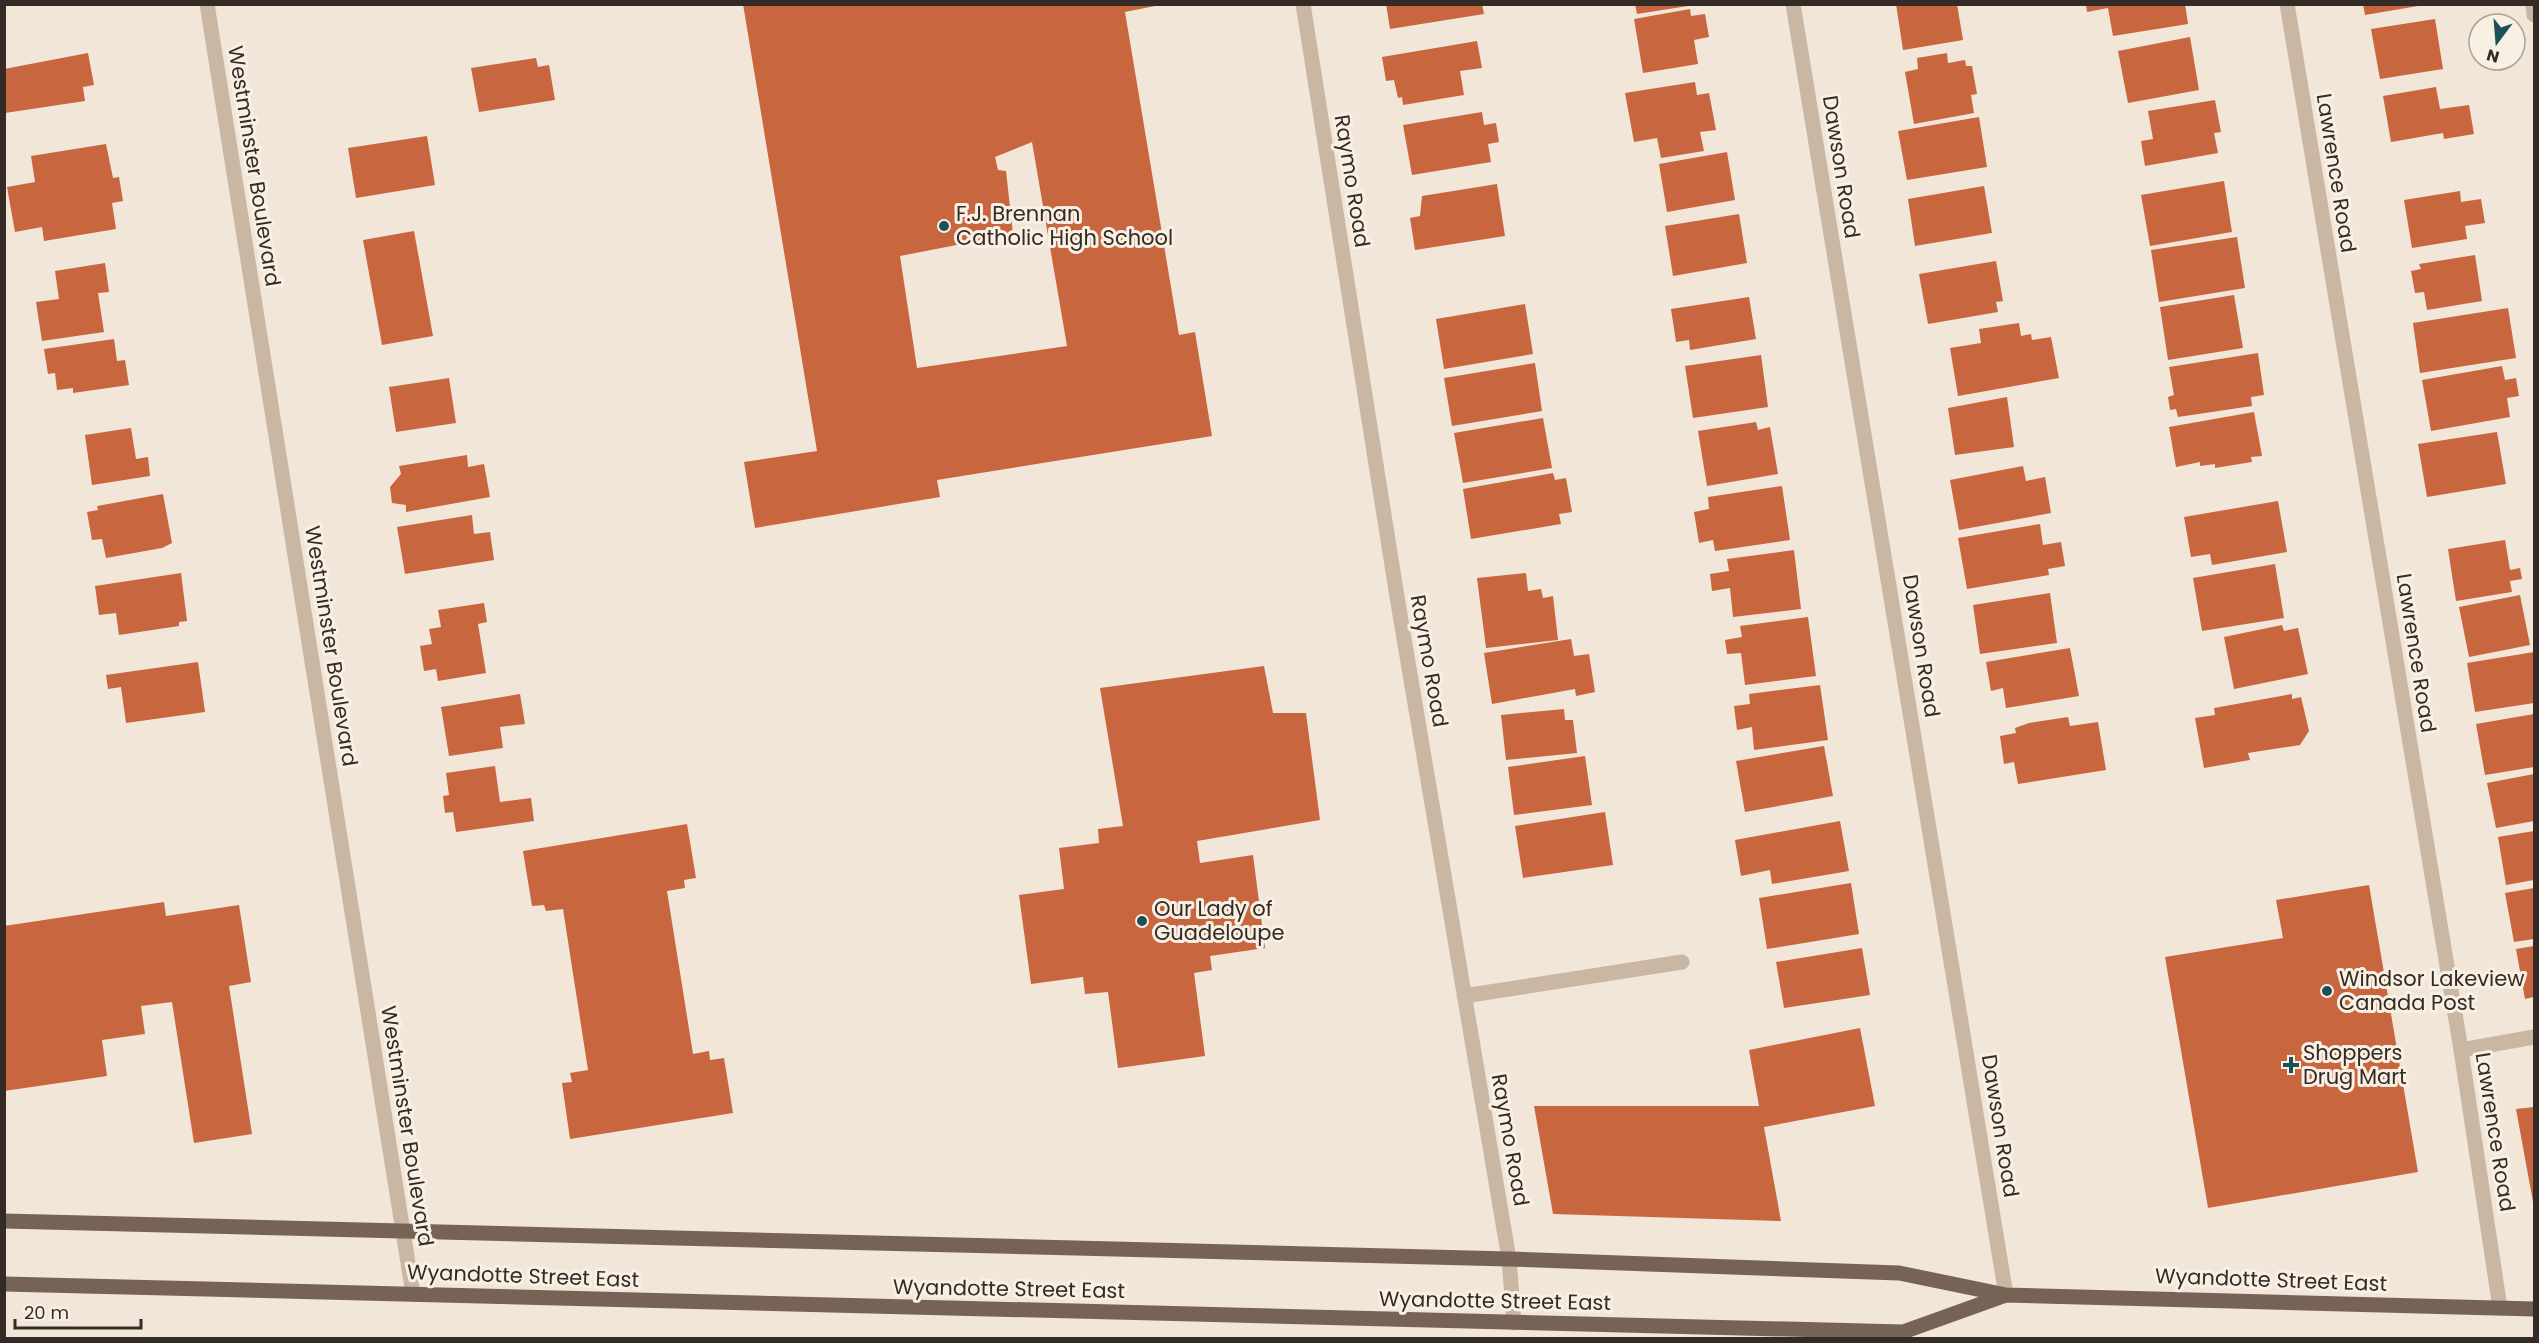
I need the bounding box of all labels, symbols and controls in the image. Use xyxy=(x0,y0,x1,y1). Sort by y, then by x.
north arrow xyxy=(2467,12,2527,72)
street label: Westminster Boulevard xyxy=(221,43,288,288)
text: N xyxy=(2484,43,2502,69)
street label: Lawrence Road xyxy=(2310,91,2363,255)
street label: Dawson Road xyxy=(1816,93,1867,240)
street label: Raymo Road xyxy=(1328,112,1377,249)
place label: F.J. Brennan Catholic High School xyxy=(956,199,1173,252)
marker: F.J. Brennan Catholic High School xyxy=(937,219,951,233)
street label: Westminster Boulevard xyxy=(298,523,365,768)
street label: Lawrence Road xyxy=(2390,571,2443,735)
street label: Dawson Road xyxy=(1896,572,1947,719)
street label: Raymo Road xyxy=(1404,592,1455,729)
place label: Our Lady of Guadeloupe xyxy=(1154,894,1284,947)
marker: Our Lady of Guadeloupe xyxy=(1135,914,1149,928)
place label: Windsor Lakeview Canada Post xyxy=(2339,964,2524,1017)
marker: Windsor Lakeview Canada Post xyxy=(2320,984,2334,998)
street label: Westminster Boulevard xyxy=(374,1003,441,1248)
place label: Shoppers Drug Mart xyxy=(2303,1038,2407,1091)
street label: Lawrence Road xyxy=(2469,1050,2522,1214)
street label: Dawson Road xyxy=(1975,1052,2026,1199)
marker: Shoppers Drug Mart xyxy=(2284,1058,2298,1072)
street label: Raymo Road xyxy=(1485,1071,1536,1208)
street label: Wyandotte Street East xyxy=(406,1257,640,1294)
street label: Wyandotte Street East xyxy=(2154,1261,2388,1298)
street label: Wyandotte Street East xyxy=(893,1272,1125,1305)
street label: Wyandotte Street East xyxy=(1379,1284,1611,1317)
scale bar xyxy=(15,1292,141,1330)
text: 20 m xyxy=(24,1300,69,1325)

